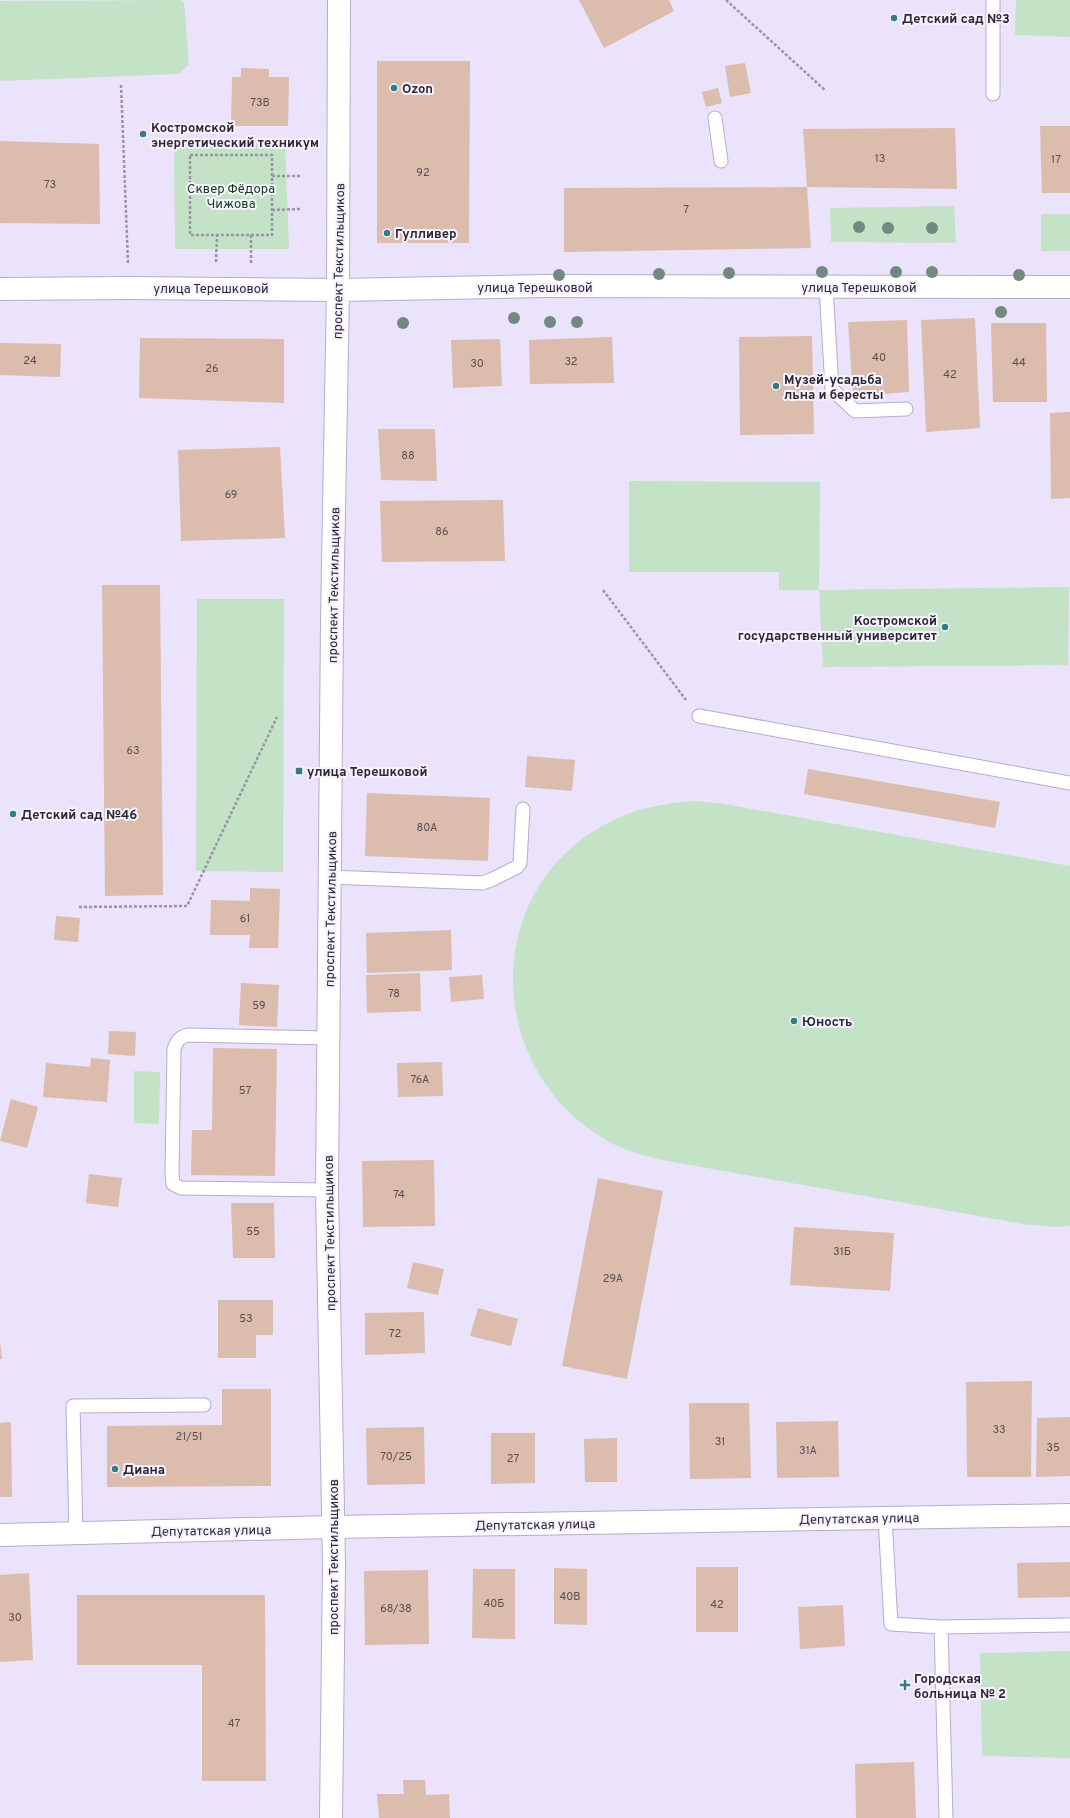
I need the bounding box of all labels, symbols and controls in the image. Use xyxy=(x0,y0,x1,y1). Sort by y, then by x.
place label: Детский сад №3 xyxy=(902,12,1010,28)
marker: Детский сад №3 xyxy=(889,13,899,23)
place label: Ozon xyxy=(402,82,433,98)
marker: Ozon xyxy=(389,83,399,93)
house number: 73В xyxy=(250,96,270,110)
place label: Костромской энергетический техникум xyxy=(151,121,319,152)
marker: Костромской энергетический техникум xyxy=(138,129,148,139)
house number: 13 xyxy=(875,152,885,166)
house number: 17 xyxy=(1051,153,1061,167)
house number: 92 xyxy=(416,166,430,180)
house number: 73 xyxy=(44,178,56,192)
park label: Сквер Фёдора Чижова xyxy=(187,182,275,213)
street label: проспект Текстильщиков xyxy=(331,183,349,339)
house number: 7 xyxy=(683,203,689,217)
place label: Гулливер xyxy=(395,227,457,243)
marker: Гулливер xyxy=(382,228,392,238)
street label: улица Терешковой xyxy=(477,281,593,297)
street label: улица Терешковой xyxy=(801,281,917,297)
street label: улица Терешковой xyxy=(153,282,269,298)
house number: 40 xyxy=(872,351,886,365)
house number: 24 xyxy=(23,354,37,368)
house number: 32 xyxy=(564,355,578,369)
house number: 44 xyxy=(1012,356,1026,370)
house number: 30 xyxy=(470,357,484,371)
house number: 26 xyxy=(205,362,219,376)
house number: 42 xyxy=(943,368,957,382)
place label: Музей-усадьба льна и бересты xyxy=(784,373,884,404)
marker: Музей-усадьба льна и бересты xyxy=(771,381,781,391)
house number: 88 xyxy=(401,449,415,463)
house number: 69 xyxy=(225,488,237,502)
street label: проспект Текстильщиков xyxy=(326,507,344,663)
house number: 86 xyxy=(435,525,449,539)
place label: Костромской государственный университет xyxy=(738,614,937,645)
marker: Костромской государственный университет xyxy=(940,622,950,632)
house number: 63 xyxy=(126,744,140,758)
place label: улица Терешковой xyxy=(307,765,427,781)
marker: улица Терешковой xyxy=(294,766,304,776)
place label: Детский сад №46 xyxy=(21,808,137,824)
marker: Детский сад №46 xyxy=(8,809,18,819)
house number: 80А xyxy=(417,821,437,835)
street label: проспект Текстильщиков xyxy=(323,831,341,987)
house number: 61 xyxy=(240,912,250,926)
house number: 78 xyxy=(388,987,400,1001)
house number: 59 xyxy=(252,999,266,1013)
place label: Юность xyxy=(802,1015,852,1031)
marker: Юность xyxy=(789,1016,799,1026)
house number: 76А xyxy=(410,1073,430,1087)
house number: 57 xyxy=(239,1084,251,1098)
street label: проспект Текстильщиков xyxy=(322,1155,340,1311)
house number: 74 xyxy=(393,1188,405,1202)
house number: 55 xyxy=(246,1225,260,1239)
house number: 31Б xyxy=(833,1245,851,1259)
house number: 29А xyxy=(603,1272,623,1286)
house number: 53 xyxy=(239,1312,253,1326)
house number: 72 xyxy=(389,1327,401,1341)
house number: 33 xyxy=(992,1423,1006,1437)
house number: 21/51 xyxy=(175,1430,203,1444)
house number: 31 xyxy=(715,1435,725,1449)
house number: 35 xyxy=(1046,1441,1060,1455)
house number: 31А xyxy=(799,1444,817,1458)
house number: 70/25 xyxy=(380,1450,412,1464)
house number: 27 xyxy=(507,1452,519,1466)
place label: Диана xyxy=(123,1463,165,1479)
marker: Диана xyxy=(110,1464,120,1474)
street label: проспект Текстильщиков xyxy=(327,1479,343,1635)
street label: Депутатская улица xyxy=(799,1511,919,1529)
street label: Депутатская улица xyxy=(475,1517,595,1535)
street label: Депутатская улица xyxy=(151,1523,271,1541)
house number: 40В xyxy=(559,1590,581,1604)
house number: 40Б xyxy=(483,1597,505,1611)
house number: 42 xyxy=(710,1598,724,1612)
house number: 68/38 xyxy=(380,1602,412,1616)
house number: 30 xyxy=(8,1611,22,1625)
place label: Городская больница № 2 xyxy=(914,1672,1006,1703)
marker: Городская больница № 2 xyxy=(899,1679,911,1691)
house number: 47 xyxy=(228,1717,240,1731)

